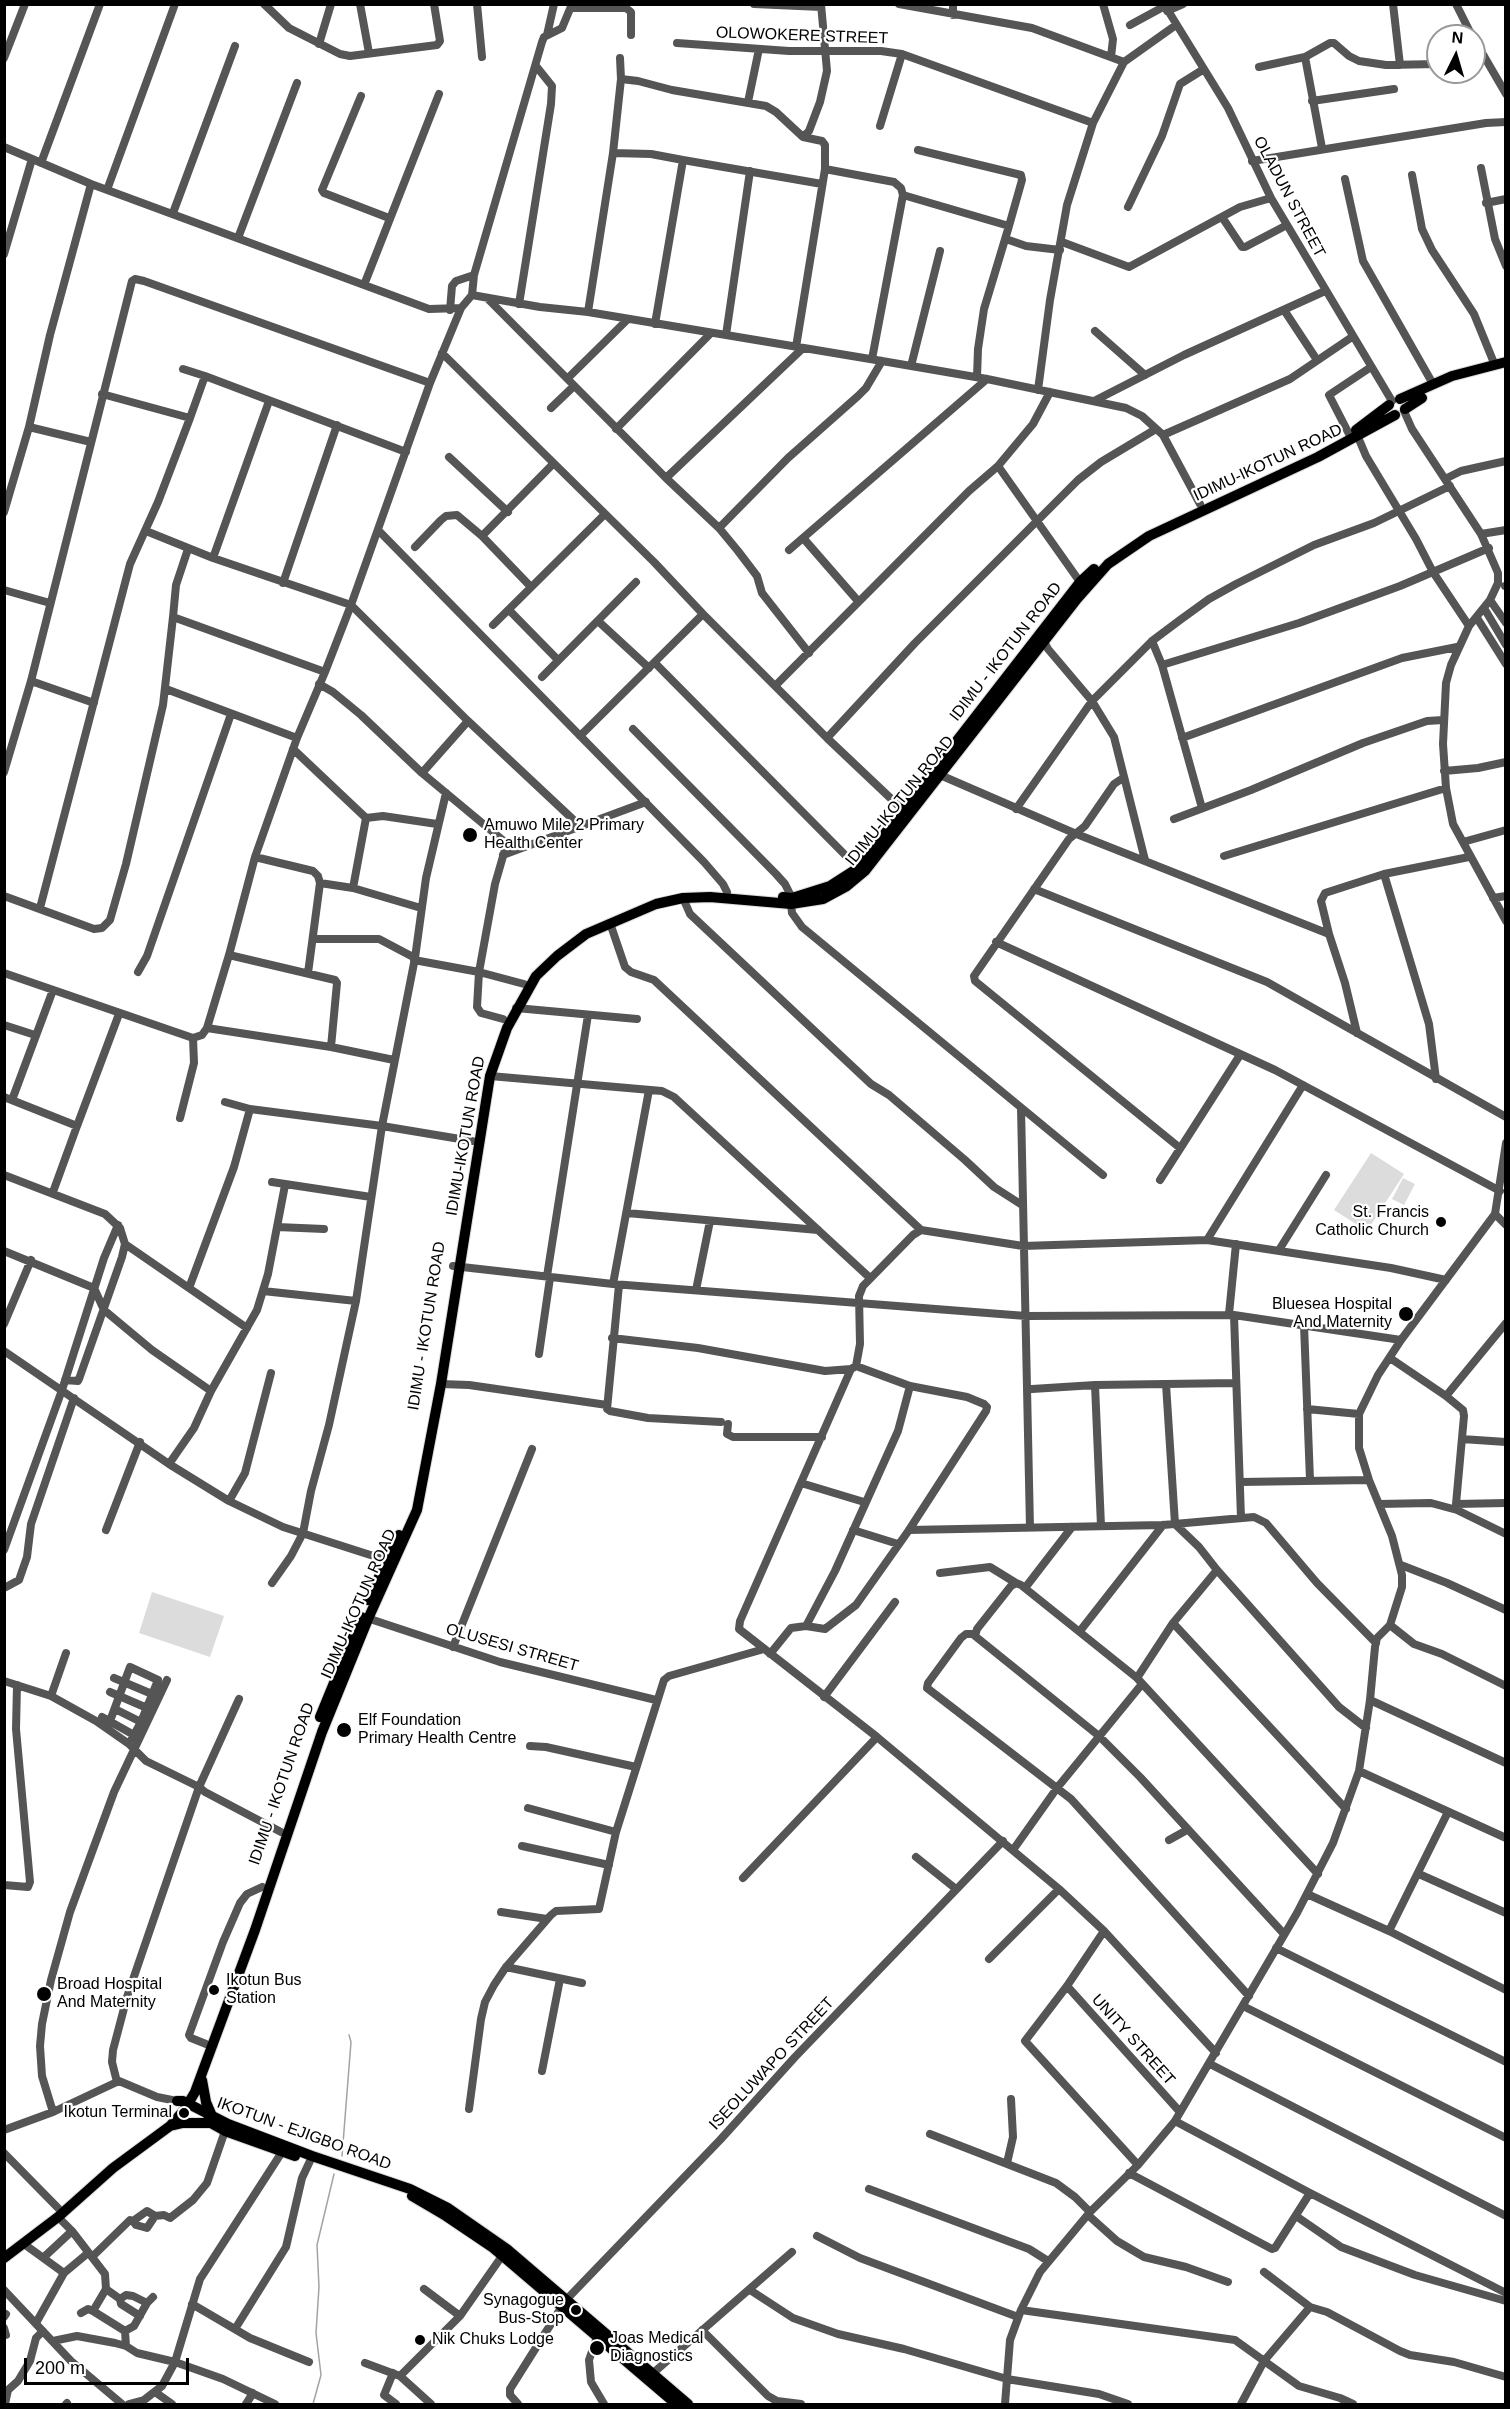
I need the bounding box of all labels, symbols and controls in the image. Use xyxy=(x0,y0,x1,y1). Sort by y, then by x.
street label: OLOWOKERE STREET xyxy=(715,23,889,49)
north arrow xyxy=(1426,24,1486,84)
text: N xyxy=(1451,29,1464,47)
street label: OLADUN STREET xyxy=(1249,133,1329,261)
street label: IDIMU-IKOTUN ROAD xyxy=(1191,420,1345,506)
street label: IDIMU - IKOTUN ROAD xyxy=(946,579,1066,725)
street label: IDIMU-IKOTUN ROAD xyxy=(842,732,958,870)
place label: Amuwo Mile 2 Primary Health Center xyxy=(484,816,644,854)
marker: Amuwo Mile 2 Primary Health Center xyxy=(461,826,479,844)
street label: IDIMU-IKOTUN ROAD xyxy=(443,1055,489,1217)
place label: St. Francis Catholic Church xyxy=(1315,1203,1429,1241)
marker: St. Francis Catholic Church xyxy=(1434,1215,1448,1229)
street label: IDIMU - IKOTUN ROAD xyxy=(404,1240,450,1412)
place label: Bluesea Hospital And Maternity xyxy=(1272,1295,1392,1333)
marker: Bluesea Hospital And Maternity xyxy=(1397,1305,1415,1323)
street label: IDIMU-IKOTUN ROAD xyxy=(317,1526,401,1682)
street label: OLUSESI STREET xyxy=(444,1620,580,1676)
street label: IDIMU - IKOTUN ROAD xyxy=(245,1700,319,1868)
place label: Elf Foundation Primary Health Centre xyxy=(358,1711,516,1749)
marker: Elf Foundation Primary Health Centre xyxy=(335,1721,353,1739)
place label: Ikotun Bus Station xyxy=(226,1971,302,2009)
place label: Broad Hospital And Maternity xyxy=(57,1975,162,2013)
marker: Ikotun Bus Station xyxy=(207,1983,221,1997)
marker: Broad Hospital And Maternity xyxy=(35,1985,53,2003)
street label: UNITY STREET xyxy=(1087,1991,1179,2089)
street label: ISEOLUWAPO STREET xyxy=(705,1994,839,2134)
street label: IKOTUN - EJIGBO ROAD xyxy=(214,2094,394,2174)
place label: Ikotun Terminal xyxy=(64,2103,172,2123)
marker: Ikotun Terminal xyxy=(177,2106,191,2120)
place label: Synagogue Bus-Stop xyxy=(483,2291,564,2329)
marker: Synagogue Bus-Stop xyxy=(569,2303,583,2317)
place label: Joas Medical Diagnostics xyxy=(610,2329,703,2367)
place label: Nik Chuks Lodge xyxy=(432,2330,554,2350)
marker: Nik Chuks Lodge xyxy=(413,2333,427,2347)
marker: Joas Medical Diagnostics xyxy=(588,2339,606,2357)
scale bar xyxy=(27,2346,192,2384)
text: 200 m xyxy=(35,2358,85,2378)

